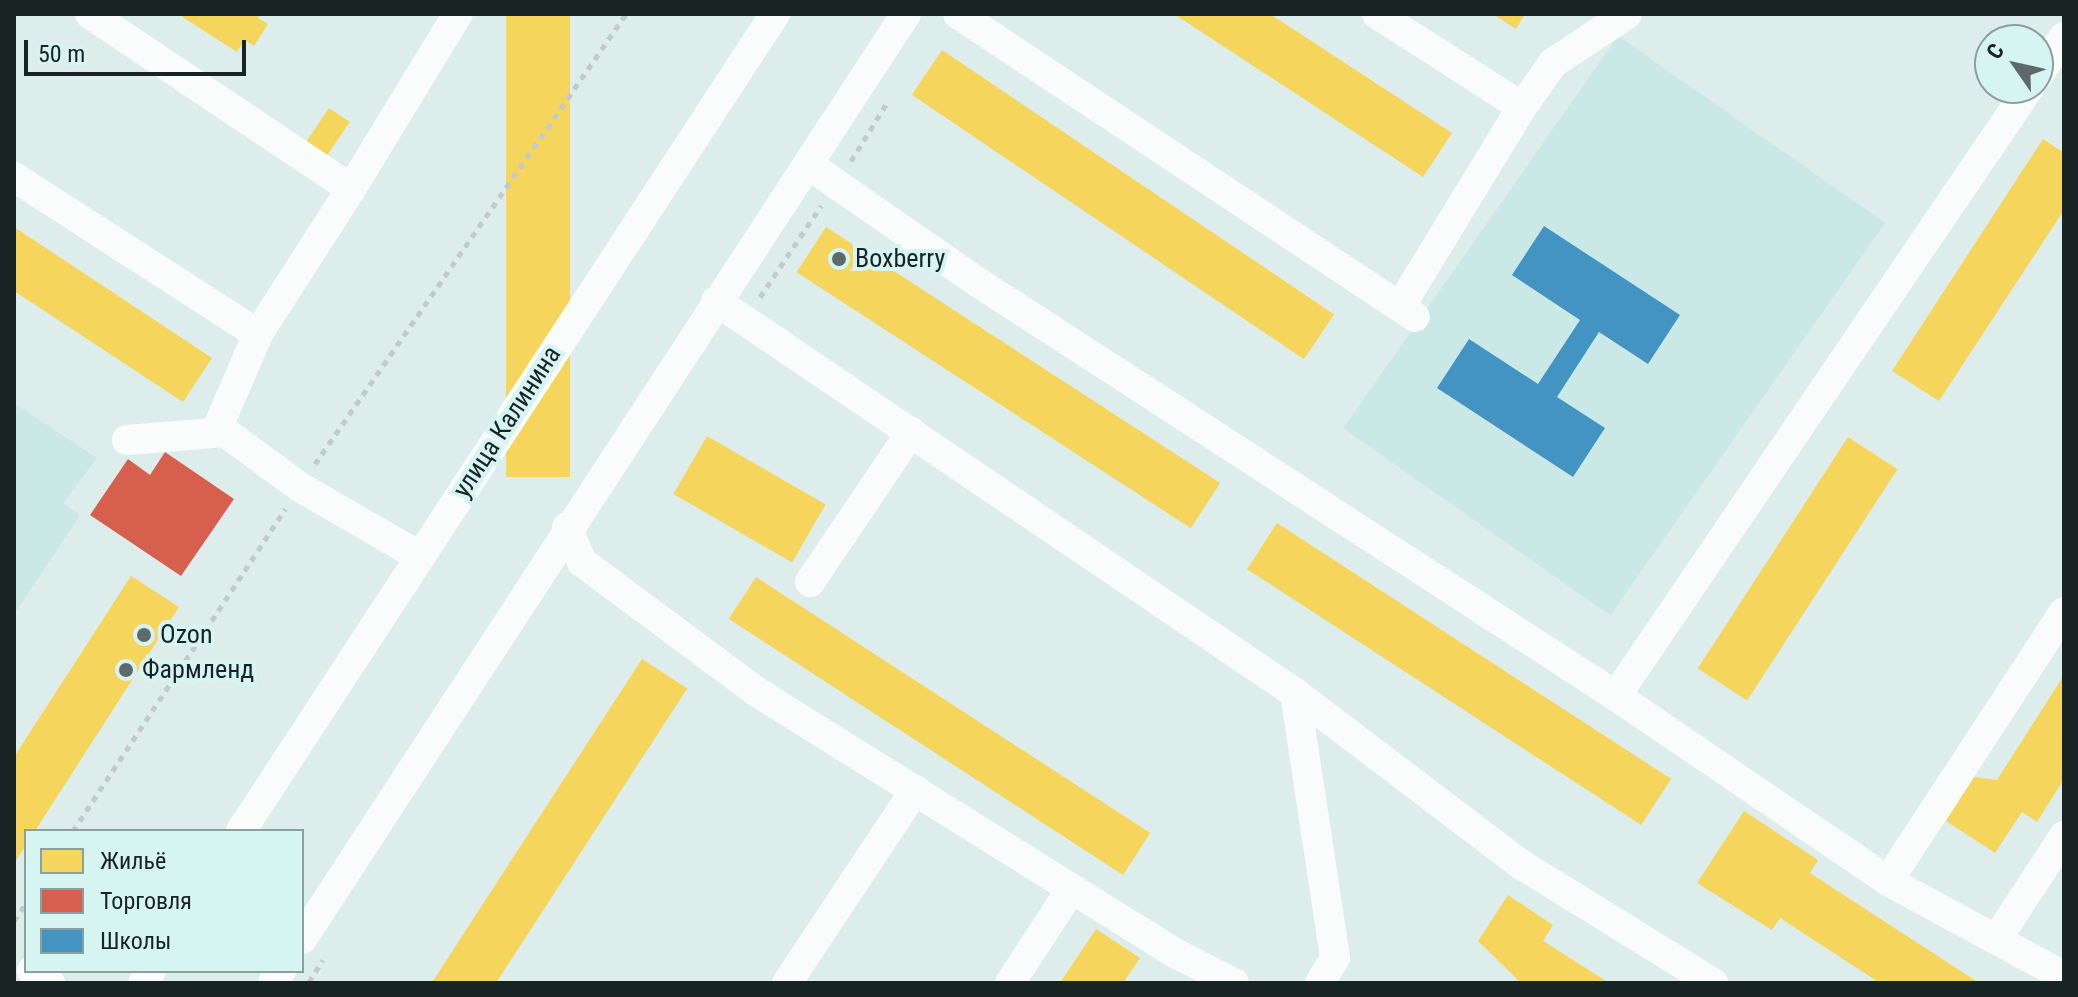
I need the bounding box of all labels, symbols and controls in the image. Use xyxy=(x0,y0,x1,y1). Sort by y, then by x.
scale bar xyxy=(28,24,250,74)
north arrow xyxy=(1974,24,2054,104)
text: С xyxy=(1981,39,2009,64)
text: 50 m xyxy=(38,40,85,68)
place label: Boxberry xyxy=(855,243,945,275)
marker: Boxberry xyxy=(830,250,848,268)
street label: улица Калинина xyxy=(446,340,568,504)
place label: Ozon xyxy=(160,619,212,651)
marker: Ozon xyxy=(135,626,153,644)
place label: Фармленд xyxy=(142,654,254,686)
marker: Фармленд xyxy=(117,661,135,679)
legend xyxy=(24,829,304,973)
text: Жильё xyxy=(100,847,166,875)
text: Торговля xyxy=(100,887,192,915)
text: Школы xyxy=(100,927,171,955)

